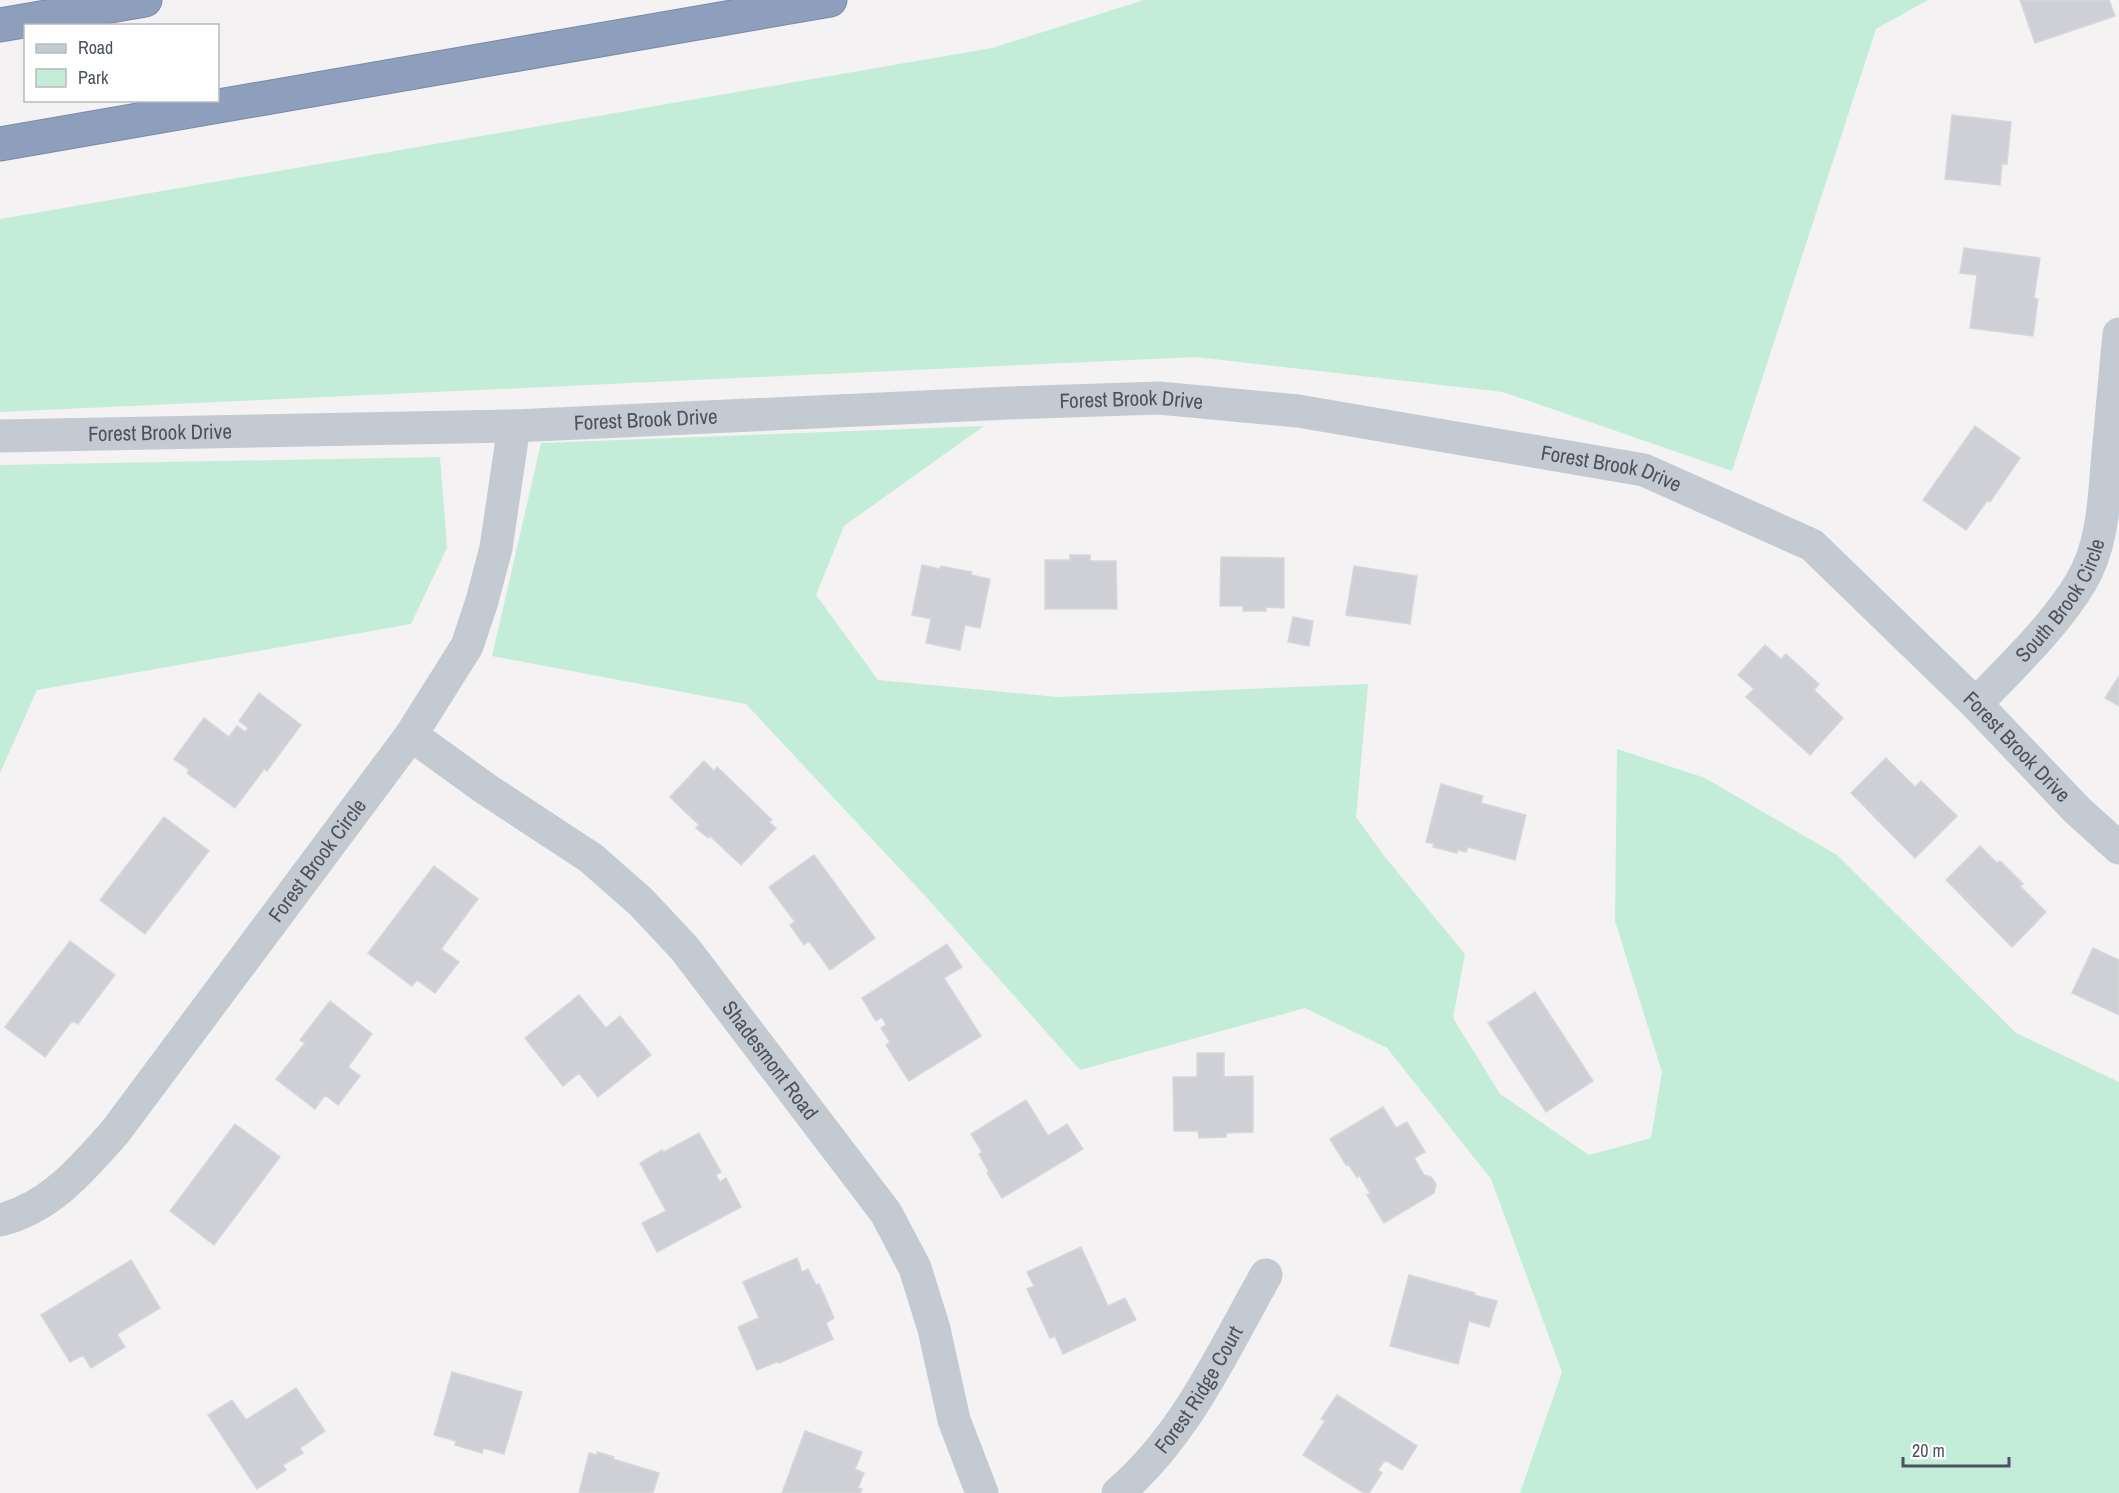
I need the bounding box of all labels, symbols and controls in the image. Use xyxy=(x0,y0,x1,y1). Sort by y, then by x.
legend xyxy=(24,24,219,102)
text: Road xyxy=(78,35,113,60)
text: Park xyxy=(78,65,109,90)
street label: Forest Brook Drive xyxy=(1059,383,1204,416)
street label: Forest Brook Drive xyxy=(573,402,718,437)
street label: Forest Brook Drive xyxy=(88,416,232,448)
street label: Forest Brook Drive xyxy=(1539,438,1686,499)
street label: South Brook Circle xyxy=(2009,536,2111,668)
street label: Forest Brook Drive xyxy=(1957,684,2077,809)
street label: Forest Brook Circle xyxy=(261,792,373,928)
street label: Shadesmont Road xyxy=(715,994,825,1126)
street label: Forest Ridge Court xyxy=(1148,1320,1250,1459)
scale bar xyxy=(1903,1430,2010,1468)
text: 20 m xyxy=(1912,1438,1945,1463)

